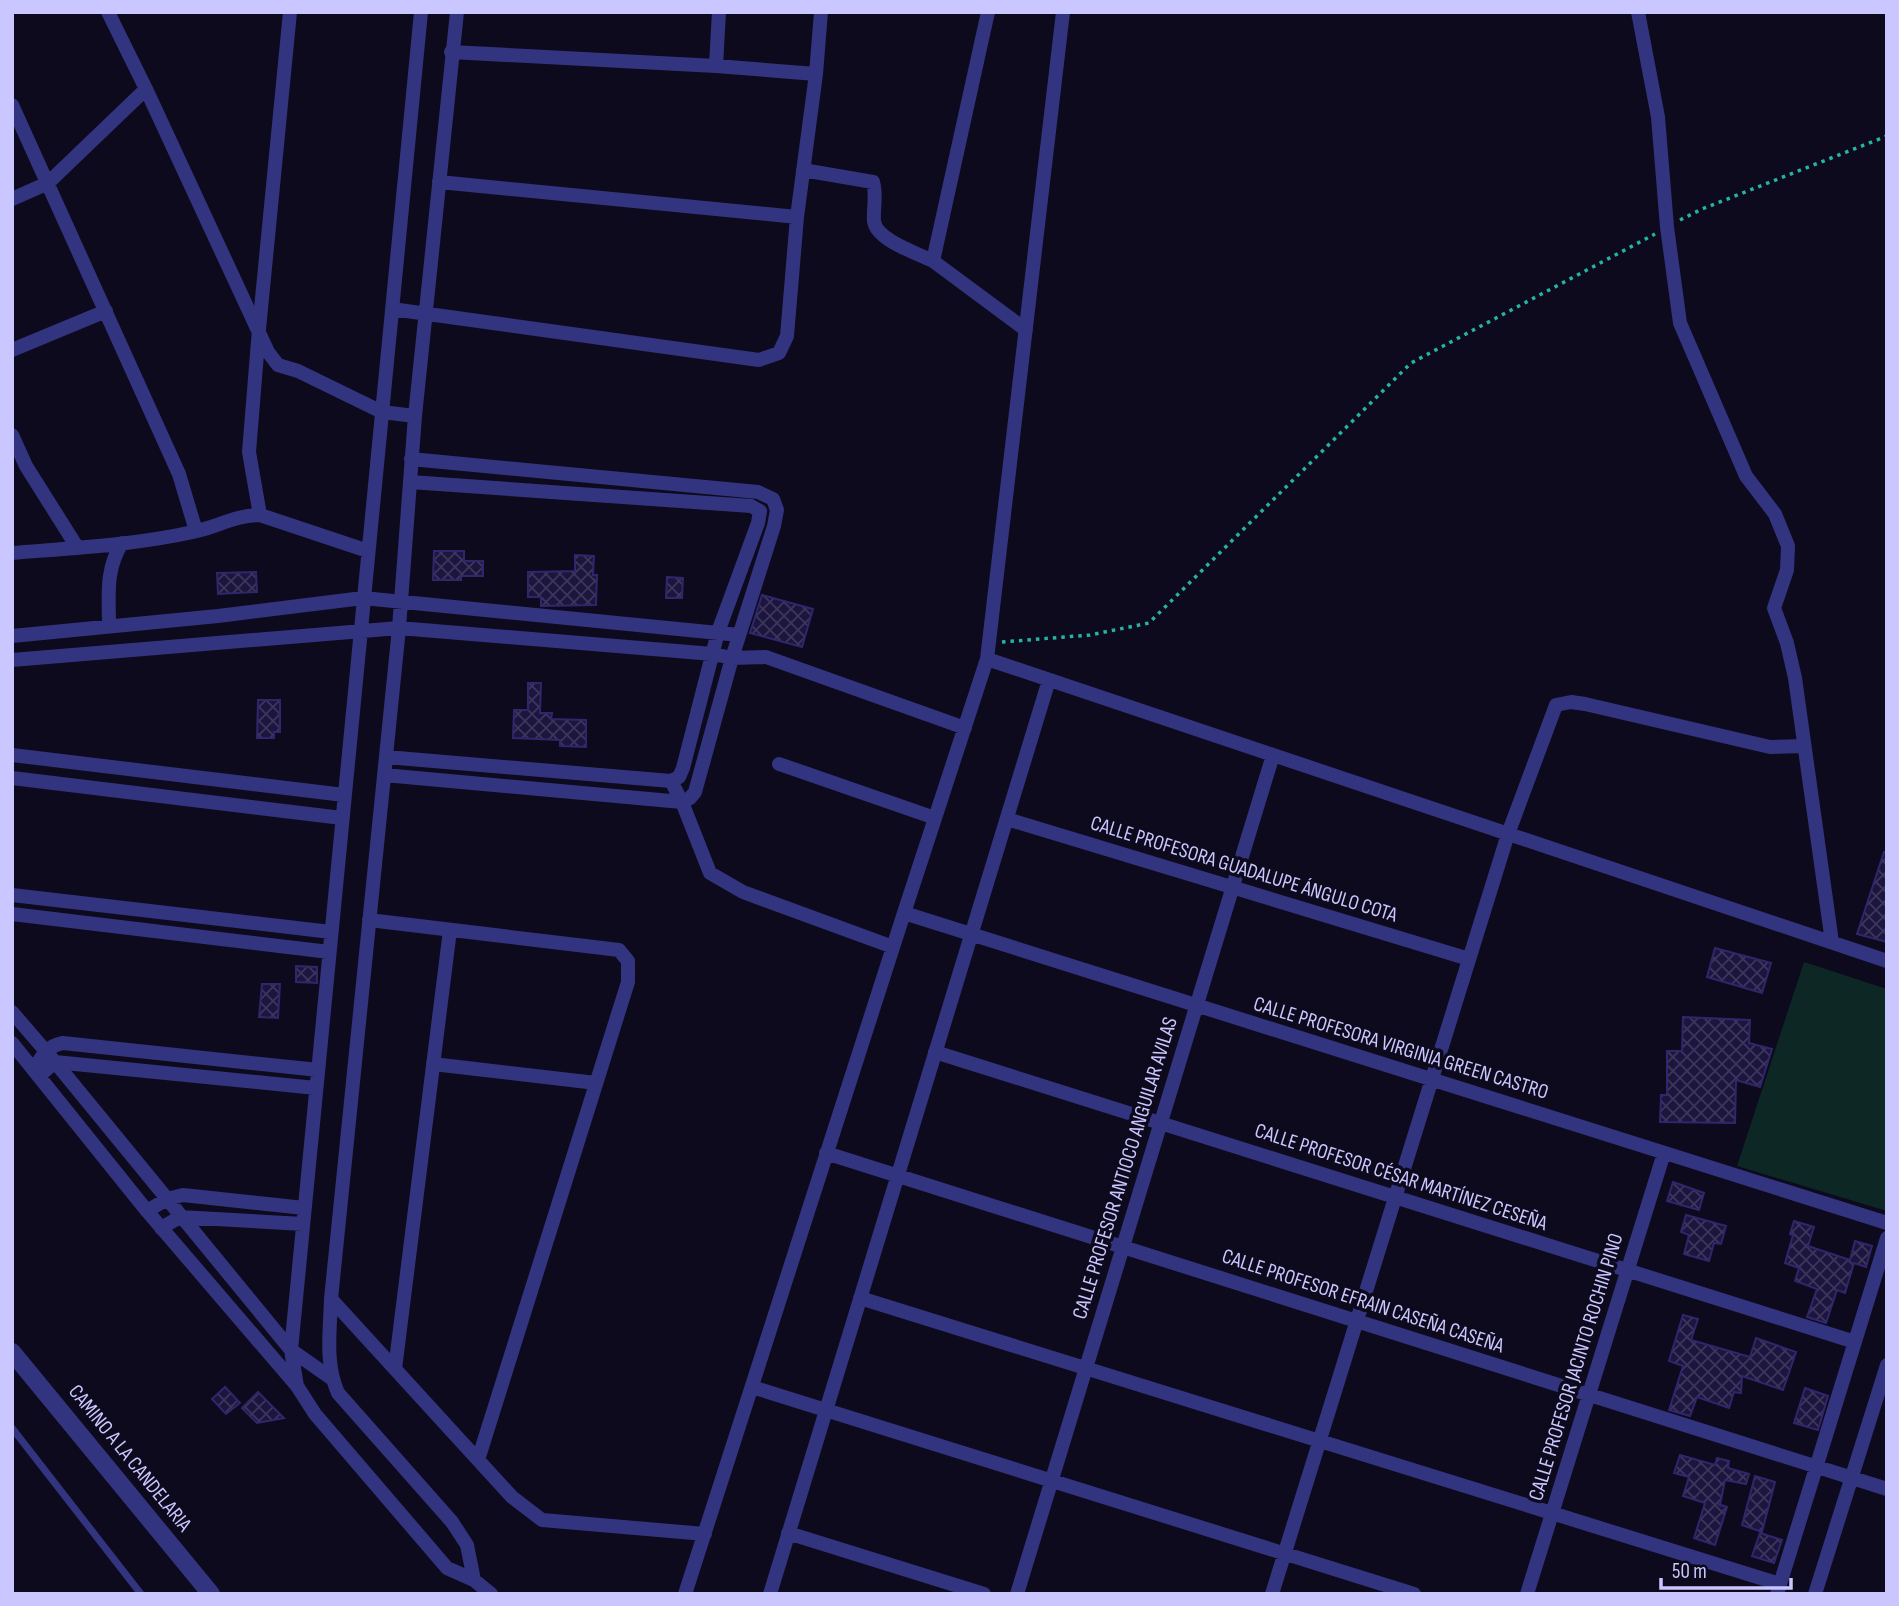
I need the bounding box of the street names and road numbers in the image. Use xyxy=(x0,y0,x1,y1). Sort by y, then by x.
street label: CALLE PROFESORA GUADALUPE ÁNGULO COTA xyxy=(1088,810,1401,928)
street label: CALLE PROFESORA VIRGINIA GREEN CASTRO xyxy=(1251,991,1551,1105)
street label: CALLE PROFESOR ANTIOCO ANGUILAR AVILAS xyxy=(1067,1014,1183,1322)
street label: CALLE PROFESOR CÉSAR MARTÍNEZ CESEÑA xyxy=(1252,1118,1551,1236)
street label: CALLE PROFESOR JACINTO ROCHIN PINO xyxy=(1523,1230,1629,1504)
street label: CALLE PROFESOR EFRAIN CASEÑA CASEÑA xyxy=(1219,1244,1508,1359)
street label: CAMINO A LA CANDELARIA xyxy=(63,1380,198,1537)

